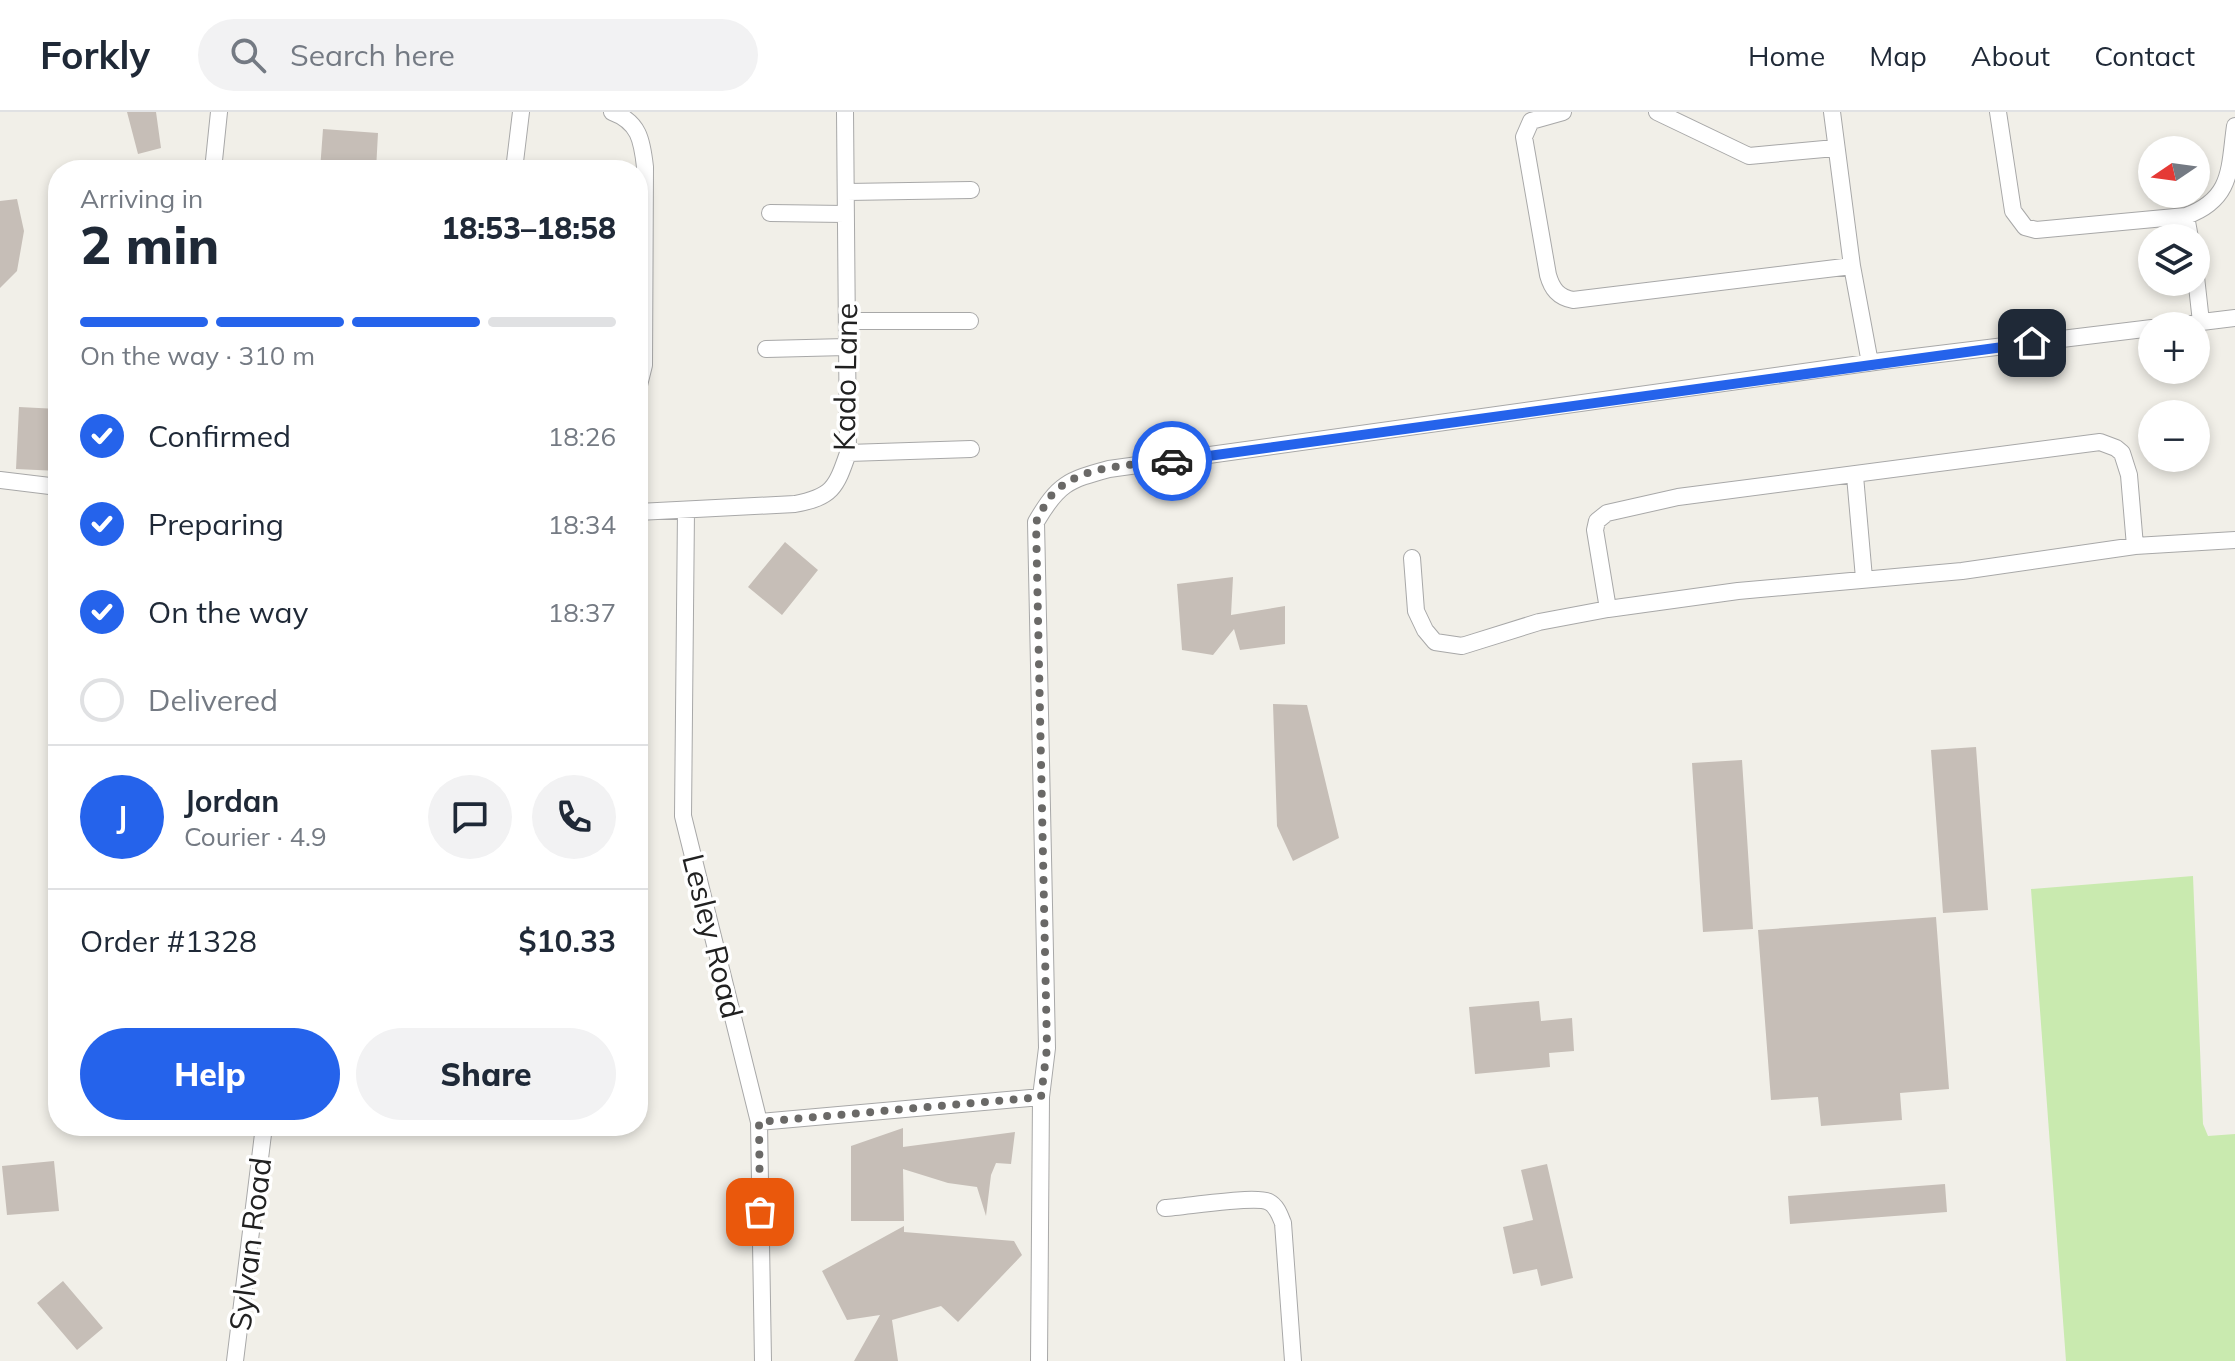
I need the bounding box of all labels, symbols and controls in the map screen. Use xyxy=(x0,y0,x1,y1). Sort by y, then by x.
search box xyxy=(198,19,758,91)
text: Forkly xyxy=(40,31,150,79)
icon: search xyxy=(226,33,270,77)
text: Search here xyxy=(290,36,455,74)
text: Home xyxy=(1748,38,1825,73)
text: Map xyxy=(1869,38,1927,73)
text: About xyxy=(1971,38,2050,73)
text: Contact xyxy=(2094,38,2195,73)
north arrow xyxy=(2138,136,2210,208)
map controls xyxy=(2138,136,2210,472)
text: Arriving in xyxy=(80,182,203,215)
text: 18:53–18:58 xyxy=(441,209,616,247)
text: 2 min xyxy=(80,212,219,277)
button: layers xyxy=(2138,224,2210,296)
street label: Kado Lane xyxy=(825,303,865,451)
pin xyxy=(1998,309,2066,377)
button: + xyxy=(2138,312,2210,384)
icon: home xyxy=(2010,321,2054,365)
text: On the way · 310 m xyxy=(80,339,315,372)
button: − xyxy=(2138,400,2210,472)
icon: check xyxy=(80,414,124,458)
text: Confirmed xyxy=(148,417,291,455)
text: 18:26 xyxy=(548,420,616,453)
courier xyxy=(1132,421,1212,501)
icon: car xyxy=(1150,439,1194,483)
icon: check xyxy=(80,502,124,546)
text: Preparing xyxy=(148,505,284,543)
text: 18:34 xyxy=(548,508,616,541)
icon: check xyxy=(80,590,124,634)
text: On the way xyxy=(148,593,308,631)
text: 18:37 xyxy=(548,596,616,629)
text: Delivered xyxy=(148,681,278,719)
button: chat xyxy=(428,775,512,859)
button: phone xyxy=(532,775,616,859)
text: Jordan xyxy=(184,782,279,820)
text: J xyxy=(117,798,127,836)
text: Courier · 4.9 xyxy=(184,820,327,853)
street label: Lesley Road xyxy=(674,850,752,1022)
text: Order #1328 xyxy=(80,922,257,960)
text: $10.33 xyxy=(519,922,616,960)
button: Help xyxy=(80,1028,340,1120)
button: Share xyxy=(356,1028,616,1120)
street label: Sylvan Road xyxy=(221,1155,279,1333)
pin xyxy=(726,1178,794,1246)
icon: bag xyxy=(738,1190,782,1234)

